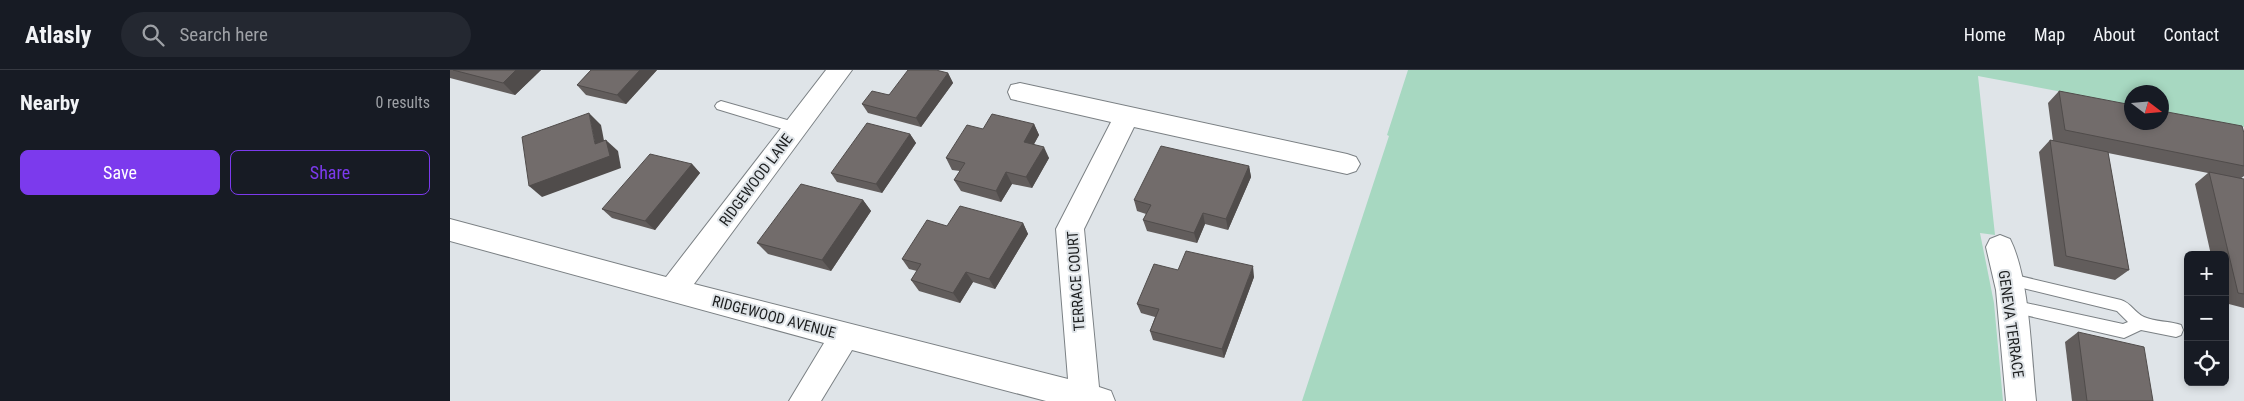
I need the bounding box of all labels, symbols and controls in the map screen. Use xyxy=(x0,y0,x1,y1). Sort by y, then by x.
search box xyxy=(121,12,471,57)
text: Atlasly xyxy=(25,21,91,49)
icon: search xyxy=(139,21,167,49)
text: Search here xyxy=(179,23,268,46)
text: Home xyxy=(1964,24,2006,45)
text: Map xyxy=(2034,24,2065,45)
text: About xyxy=(2093,24,2135,45)
text: Contact xyxy=(2163,24,2219,45)
north arrow xyxy=(2124,85,2169,130)
text: Nearby xyxy=(20,91,79,115)
text: 0 results xyxy=(375,93,430,112)
street label: RIDGEWOOD LANE xyxy=(715,130,797,230)
button: Save xyxy=(20,150,220,195)
button: Share xyxy=(230,150,430,195)
street label: TERRACE COURT xyxy=(1064,230,1088,332)
map controls xyxy=(2184,251,2229,386)
button: + xyxy=(2184,251,2229,296)
street label: GENEVA TERRACE xyxy=(1995,269,2027,379)
street label: RIDGEWOOD AVENUE xyxy=(710,292,838,342)
button: − xyxy=(2184,296,2229,341)
button: locate xyxy=(2184,341,2229,386)

